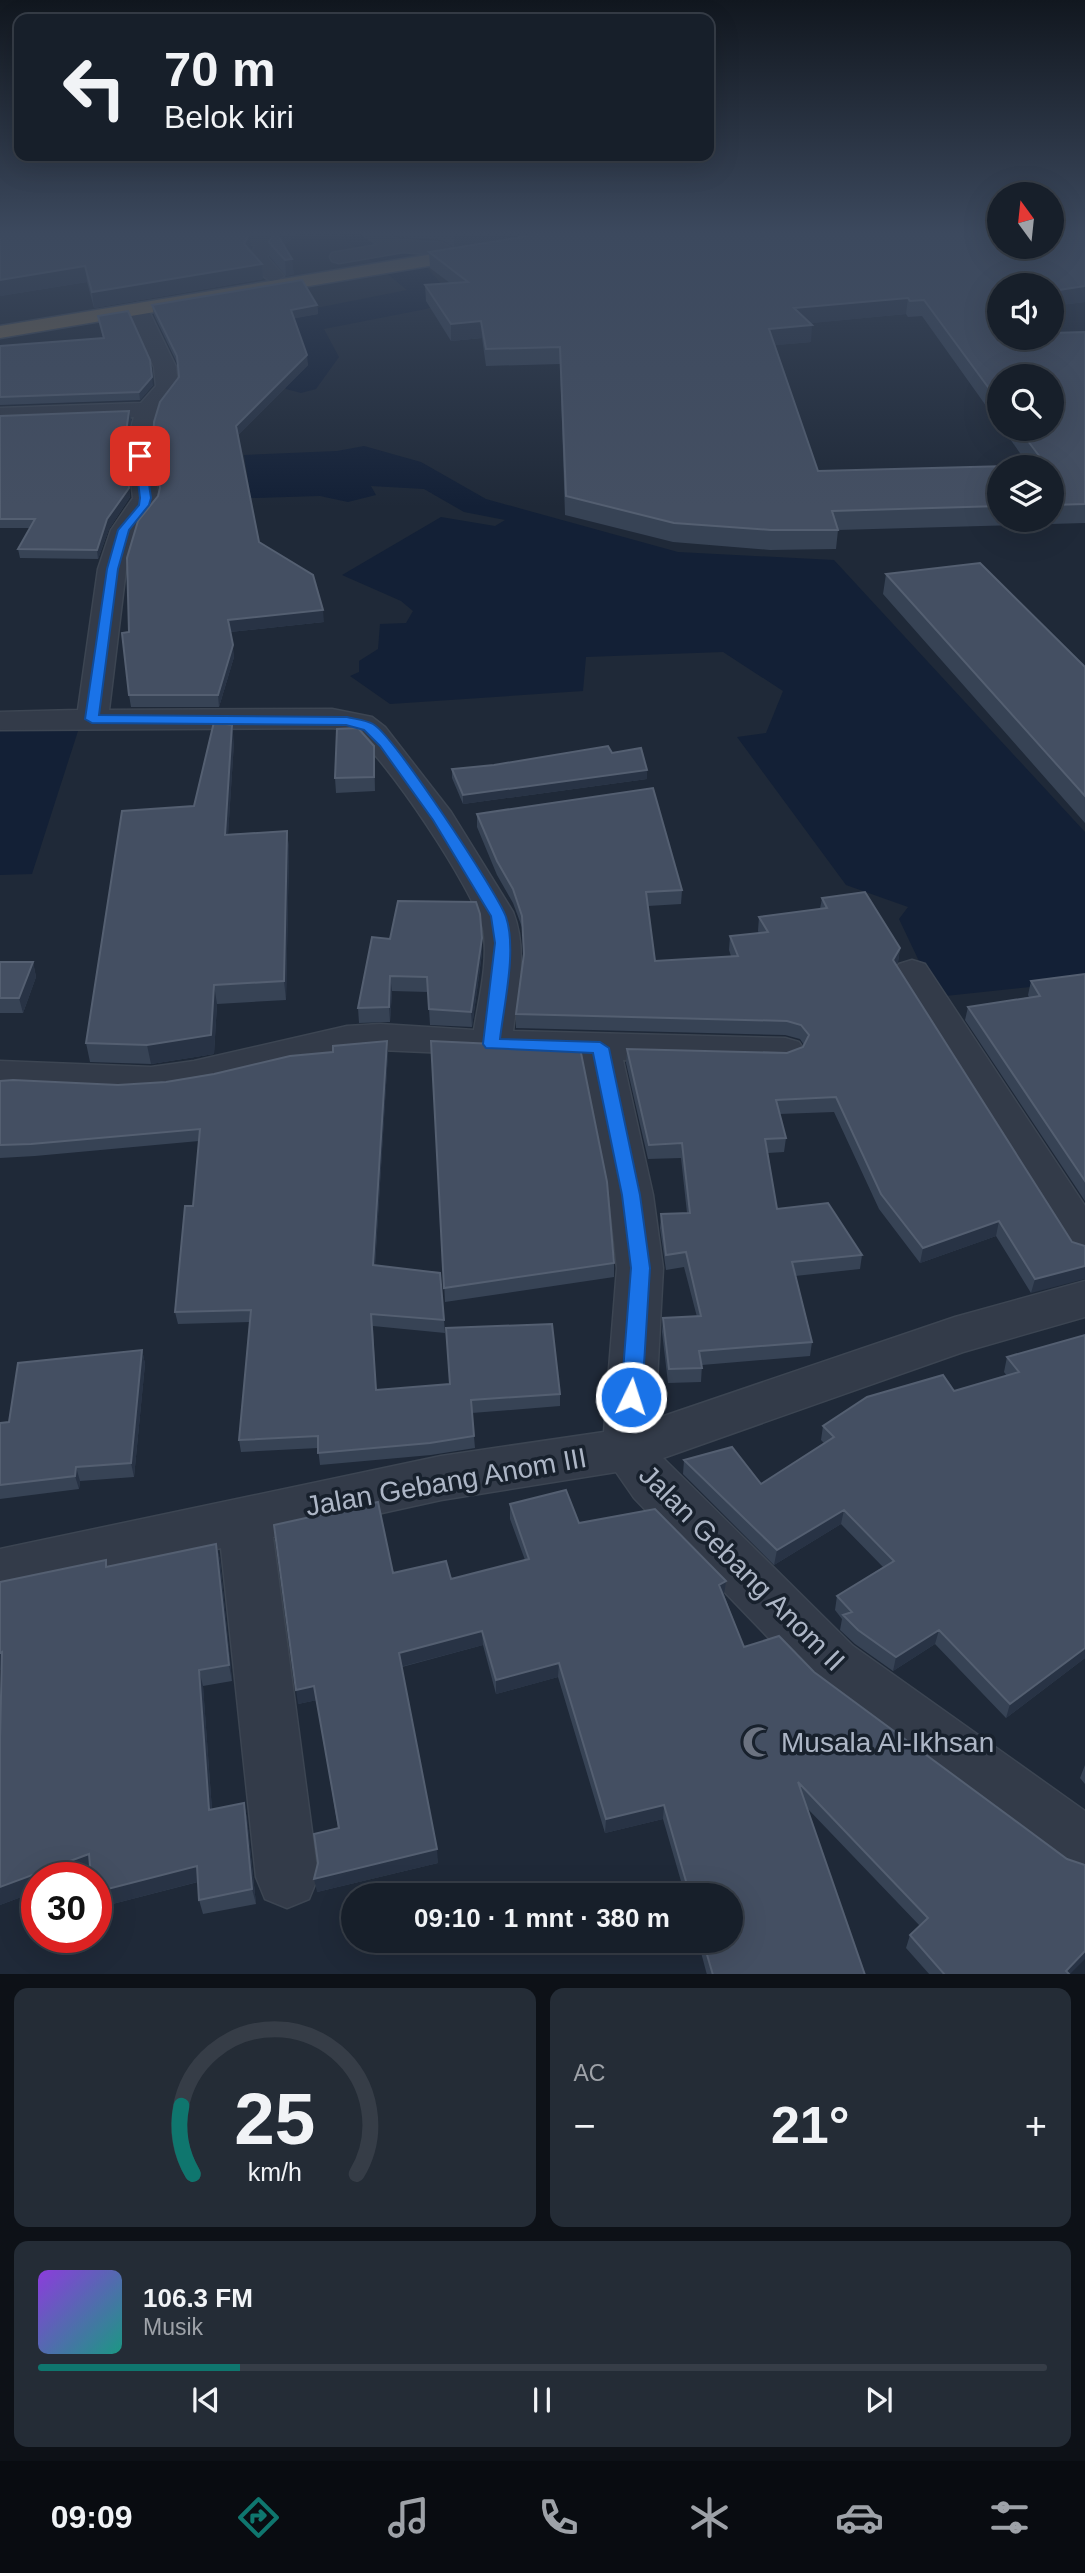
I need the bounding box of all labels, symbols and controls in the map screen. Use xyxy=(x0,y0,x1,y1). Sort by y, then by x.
icon: left xyxy=(49,42,140,133)
text: 70 m xyxy=(164,42,276,96)
text: Belok kiri xyxy=(164,99,294,135)
north arrow xyxy=(987,182,1064,259)
map controls xyxy=(987,182,1064,532)
button: sound xyxy=(987,273,1064,350)
button: search xyxy=(987,364,1064,441)
pin xyxy=(110,426,170,486)
icon: arrive xyxy=(121,437,159,475)
button: layers xyxy=(987,455,1064,532)
position arrow xyxy=(594,1360,668,1434)
street label: Jalan Gebang Anom III xyxy=(303,1442,589,1522)
street label: Jalan Gebang Anom II xyxy=(633,1459,851,1677)
mosque icon: Musala Al-Ikhsan xyxy=(741,1725,775,1759)
place label: Musala Al-Ikhsan xyxy=(781,1727,994,1758)
speed limit sign: 30 xyxy=(21,1862,112,1953)
text: 09:10 · 1 mnt · 380 m xyxy=(414,1903,670,1933)
text: AC xyxy=(574,2060,605,2086)
text: 25 xyxy=(234,2078,315,2159)
text: 21° xyxy=(771,2096,850,2154)
text: − xyxy=(574,2105,596,2147)
text: + xyxy=(1025,2105,1047,2147)
text: km/h xyxy=(248,2157,302,2185)
text: 106.3 FM xyxy=(143,2283,253,2313)
text: Musik xyxy=(143,2314,203,2340)
icon: previous xyxy=(187,2381,225,2419)
icon: pause xyxy=(523,2381,561,2419)
icon: next xyxy=(860,2381,898,2419)
icon: directions xyxy=(234,2493,283,2542)
icon: music xyxy=(384,2493,433,2542)
icon: phone xyxy=(534,2493,583,2542)
icon: climate xyxy=(685,2493,734,2542)
icon: car xyxy=(835,2493,884,2542)
icon: filters xyxy=(985,2493,1034,2542)
text: 09:09 xyxy=(51,2499,132,2535)

